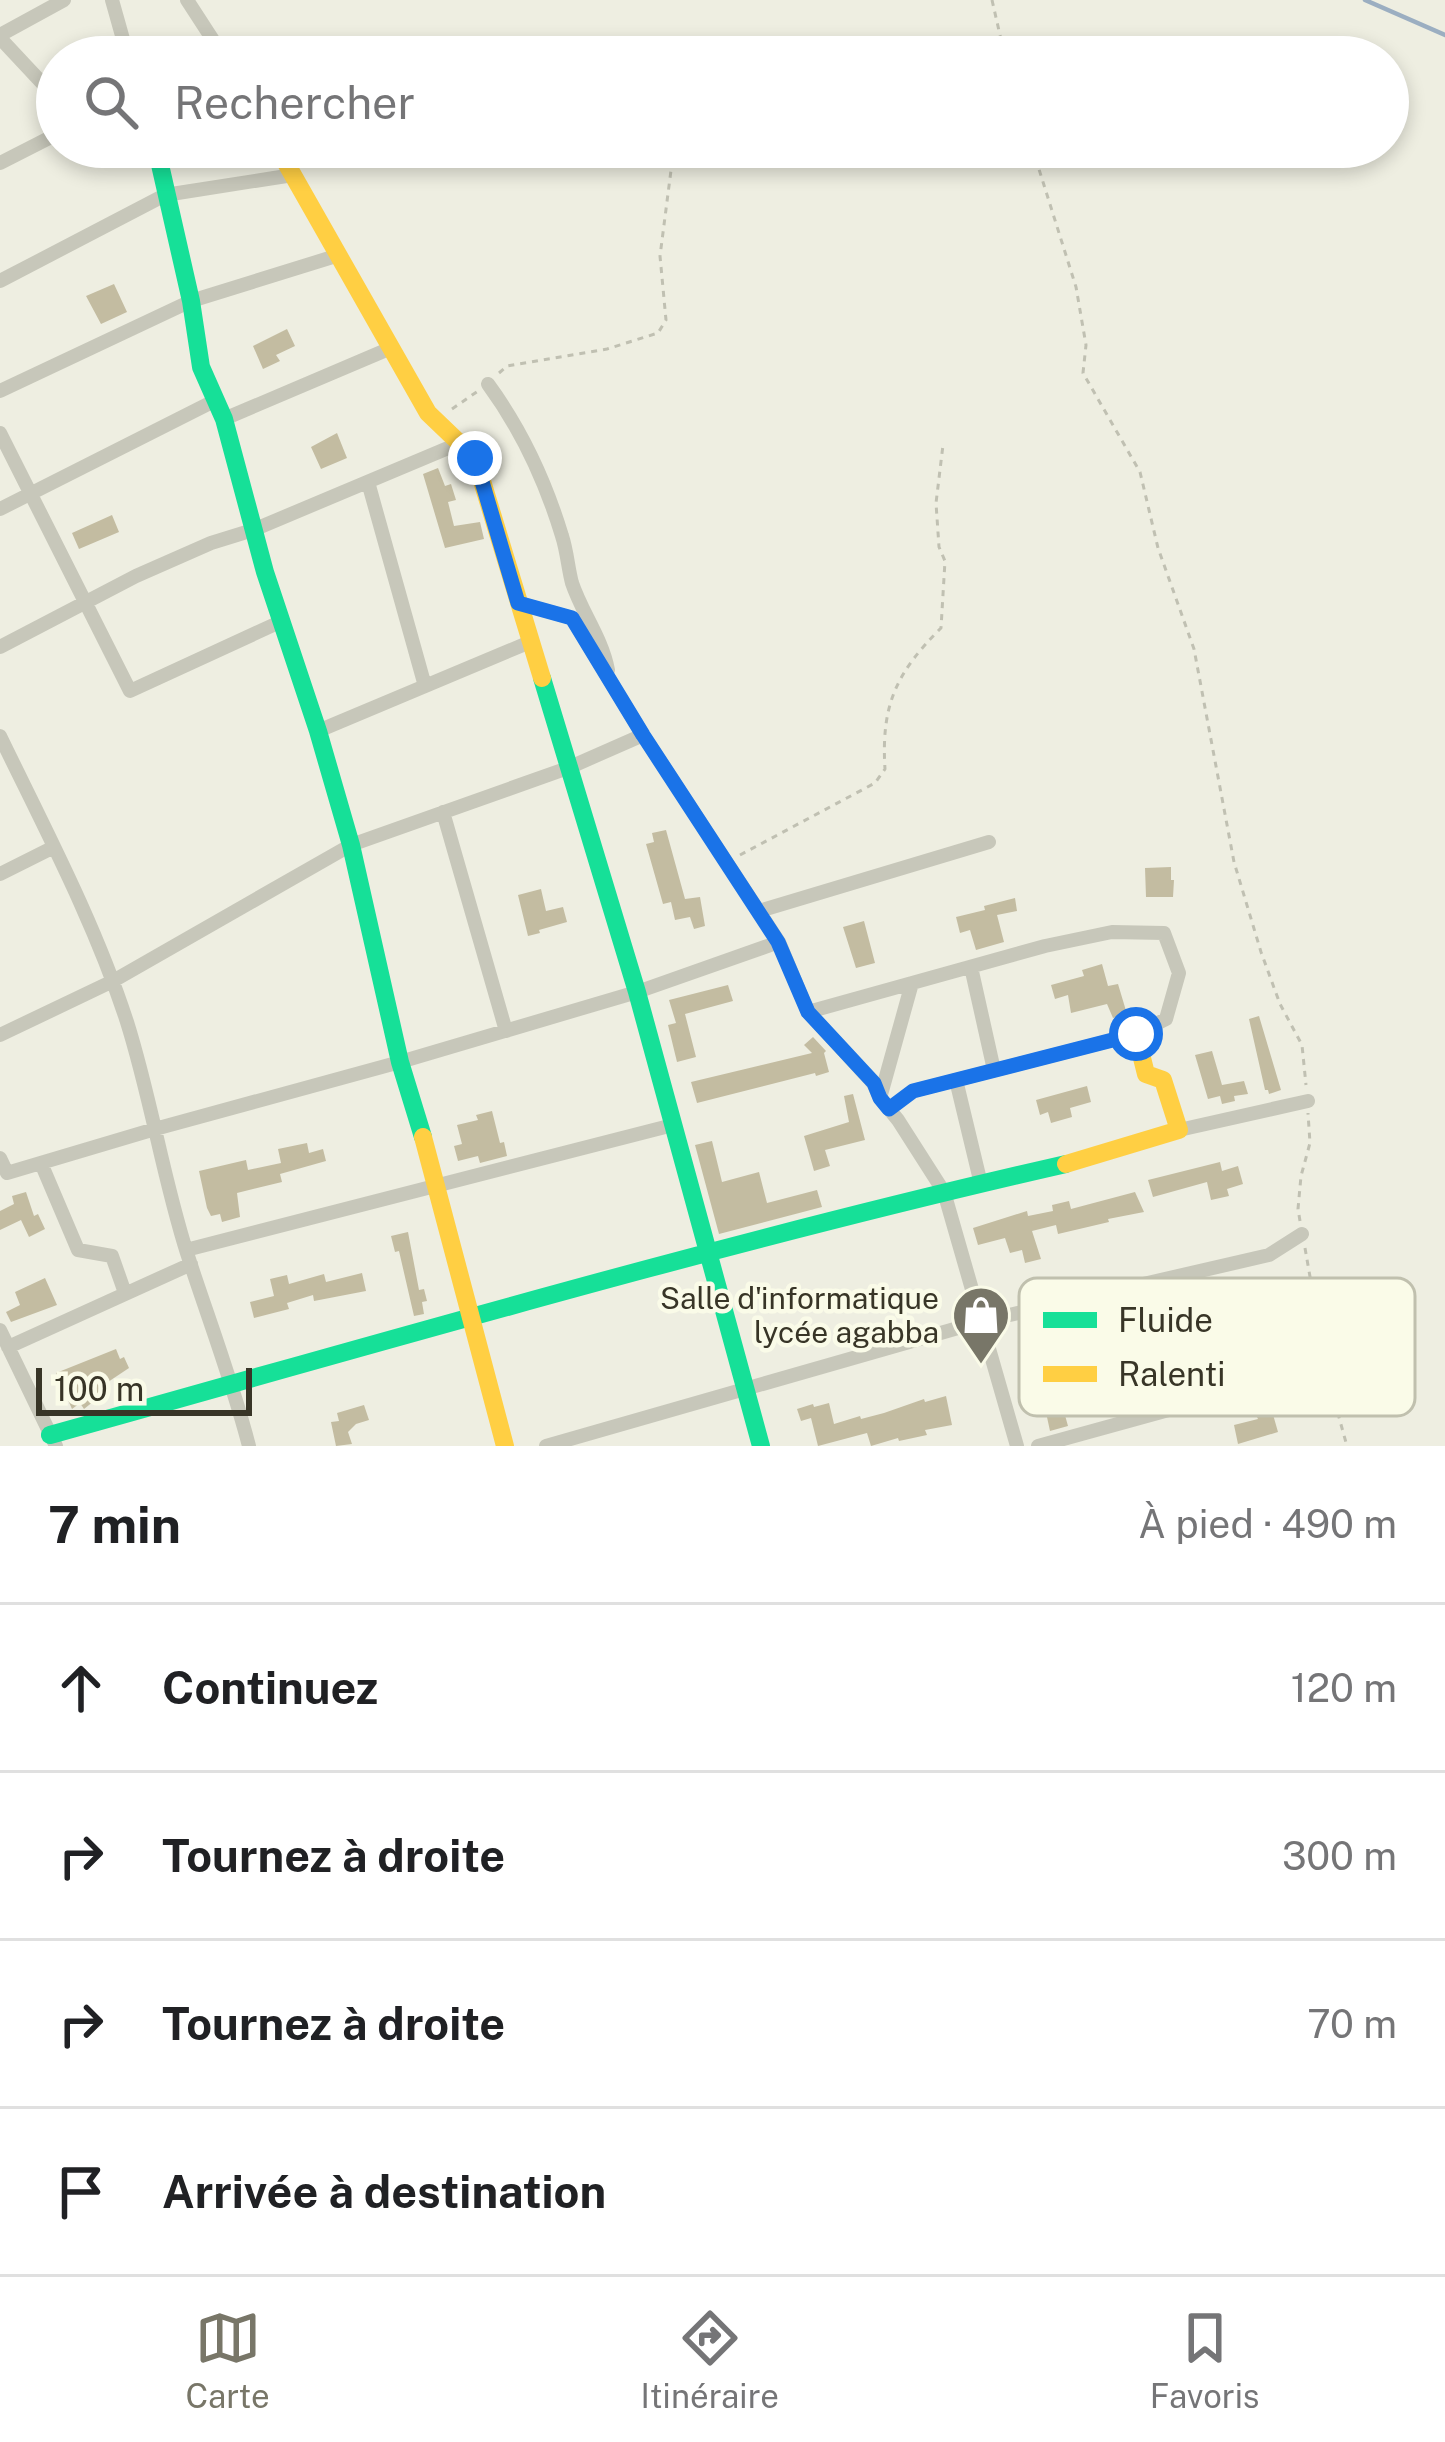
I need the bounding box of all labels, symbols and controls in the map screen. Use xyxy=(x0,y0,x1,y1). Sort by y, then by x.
search box xyxy=(36,36,1409,168)
icon: search xyxy=(78,69,144,135)
text: Rechercher xyxy=(174,76,415,129)
route end xyxy=(448,431,502,485)
route start xyxy=(1109,1007,1163,1061)
legend xyxy=(1019,1278,1415,1416)
place label: Salle d'informatique lycée agabba xyxy=(660,1280,939,1350)
shop icon: Salle d'informatique lycée agabba xyxy=(950,1284,1012,1366)
text: Fluide xyxy=(1118,1301,1213,1339)
text: Ralenti xyxy=(1118,1355,1225,1393)
scale bar xyxy=(36,1362,252,1415)
text: 100 m xyxy=(54,1370,144,1408)
text: 7 min xyxy=(48,1495,181,1554)
text: À pied · 490 m xyxy=(1138,1501,1397,1547)
icon: ahead xyxy=(48,1655,114,1721)
text: Continuez xyxy=(162,1661,378,1714)
text: 120 m xyxy=(1291,1665,1397,1711)
icon: right xyxy=(48,1823,114,1889)
text: Tournez à droite xyxy=(162,1829,505,1882)
text: 300 m xyxy=(1282,1833,1397,1879)
icon: right xyxy=(48,1991,114,2057)
text: Tournez à droite xyxy=(162,1997,505,2050)
text: 70 m xyxy=(1307,2001,1397,2047)
icon: arrive xyxy=(48,2159,114,2225)
text: Arrivée à destination xyxy=(162,2165,606,2218)
tab: Carte xyxy=(185,2305,270,2415)
tab: Itinéraire xyxy=(641,2305,779,2415)
tab: Favoris xyxy=(1150,2305,1260,2415)

